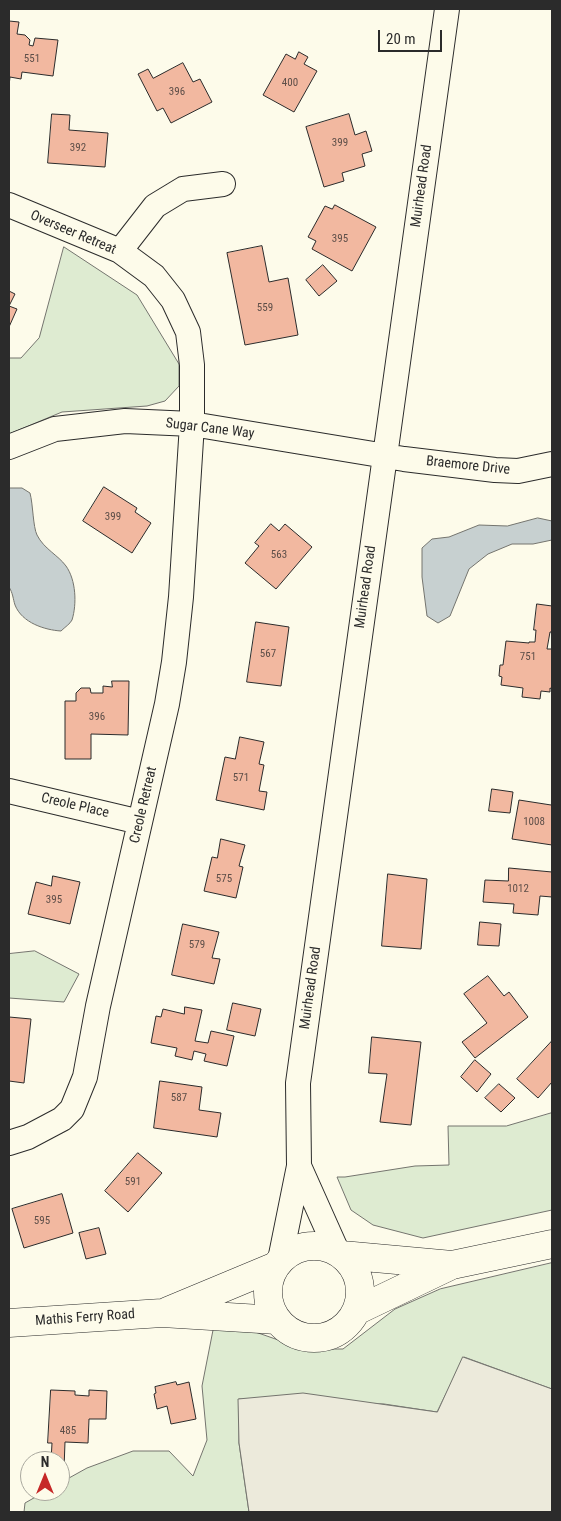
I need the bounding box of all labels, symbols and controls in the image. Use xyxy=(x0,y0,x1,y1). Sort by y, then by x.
scale bar xyxy=(381,20,445,52)
text: 20 m xyxy=(386,30,416,48)
house number: 551 xyxy=(24,52,40,66)
house number: 400 xyxy=(282,76,298,90)
house number: 396 xyxy=(169,85,185,99)
house number: 399 xyxy=(332,136,348,150)
house number: 392 xyxy=(70,141,86,155)
street label: Muirhead Road xyxy=(408,144,436,228)
street label: Overseer Retreat xyxy=(27,207,119,259)
house number: 395 xyxy=(332,232,348,246)
house number: 559 xyxy=(257,301,273,315)
street label: Sugar Cane Way xyxy=(165,415,255,443)
street label: Braemore Drive xyxy=(425,453,511,479)
house number: 399 xyxy=(105,510,121,524)
street label: Muirhead Road xyxy=(352,545,380,629)
house number: 563 xyxy=(271,548,287,562)
house number: 567 xyxy=(260,647,276,661)
house number: 751 xyxy=(520,650,536,664)
house number: 396 xyxy=(89,710,105,724)
street label: Creole Retreat xyxy=(127,765,161,845)
house number: 571 xyxy=(233,771,249,785)
street label: Creole Place xyxy=(39,790,111,822)
house number: 1008 xyxy=(523,815,545,829)
house number: 575 xyxy=(216,872,232,886)
house number: 1012 xyxy=(507,882,529,896)
house number: 395 xyxy=(46,893,62,907)
house number: 579 xyxy=(189,938,205,952)
street label: Muirhead Road xyxy=(297,946,325,1030)
house number: 587 xyxy=(171,1091,187,1105)
house number: 591 xyxy=(125,1175,141,1189)
house number: 595 xyxy=(34,1214,50,1228)
street label: Mathis Ferry Road xyxy=(35,1306,135,1330)
house number: 485 xyxy=(60,1424,76,1438)
north arrow xyxy=(20,1451,70,1501)
text: N xyxy=(41,1454,49,1470)

